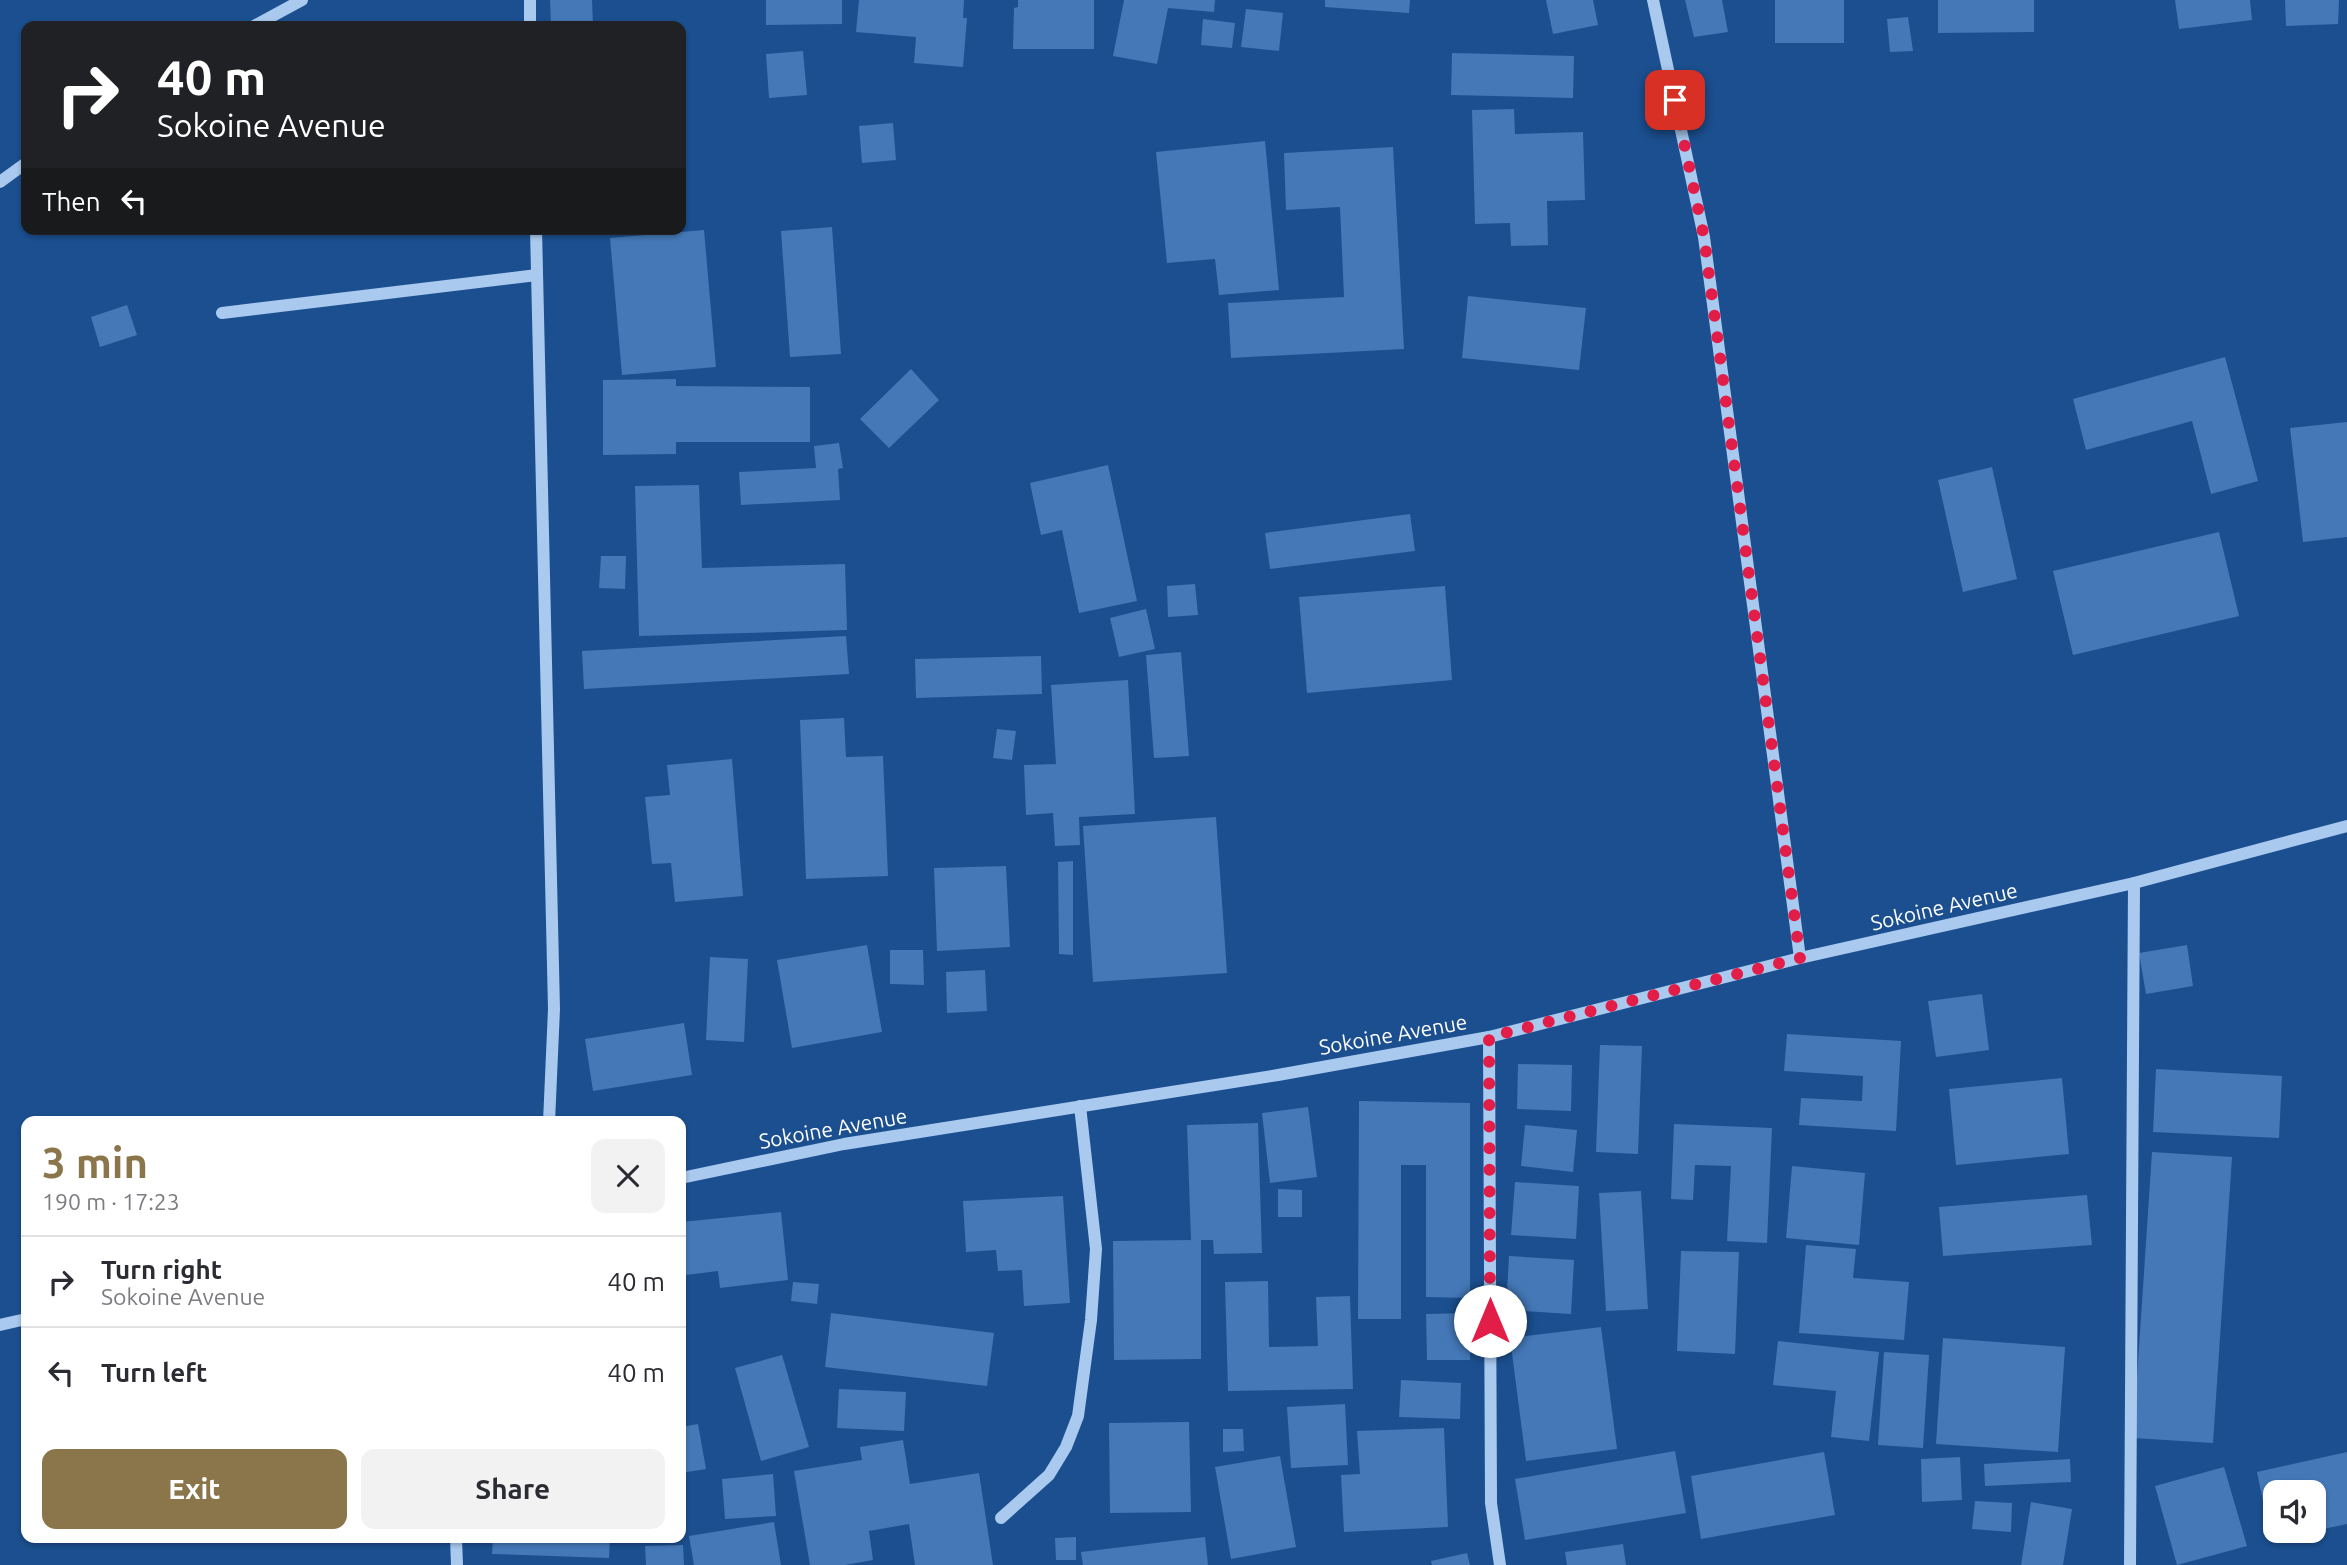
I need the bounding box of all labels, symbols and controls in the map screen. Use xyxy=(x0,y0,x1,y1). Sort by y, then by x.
icon: right xyxy=(42,49,133,140)
text: 40 m xyxy=(157,49,266,104)
pin xyxy=(1645,70,1705,130)
icon: arrive xyxy=(1656,81,1694,119)
text: Sokoine Avenue xyxy=(157,107,386,143)
icon: left xyxy=(115,182,153,220)
text: Then xyxy=(42,187,101,216)
street label: Sokoine Avenue xyxy=(1868,877,2020,935)
street label: Sokoine Avenue xyxy=(1317,1009,1469,1059)
street label: Sokoine Avenue xyxy=(757,1103,909,1153)
text: 3 min xyxy=(42,1139,148,1186)
button: close xyxy=(591,1139,665,1213)
text: 190 m · 17:23 xyxy=(42,1189,180,1214)
text: Turn right xyxy=(101,1255,222,1284)
icon: right xyxy=(42,1263,80,1301)
text: 40 m xyxy=(607,1267,665,1296)
text: Sokoine Avenue xyxy=(101,1284,265,1309)
position arrow xyxy=(1453,1284,1527,1358)
icon: left xyxy=(42,1354,80,1392)
text: Turn left xyxy=(101,1358,207,1387)
text: 40 m xyxy=(607,1358,665,1387)
button: Exit xyxy=(42,1449,347,1529)
button: Share xyxy=(361,1449,665,1529)
map controls xyxy=(2263,1480,2326,1543)
button: sound xyxy=(2263,1480,2326,1543)

